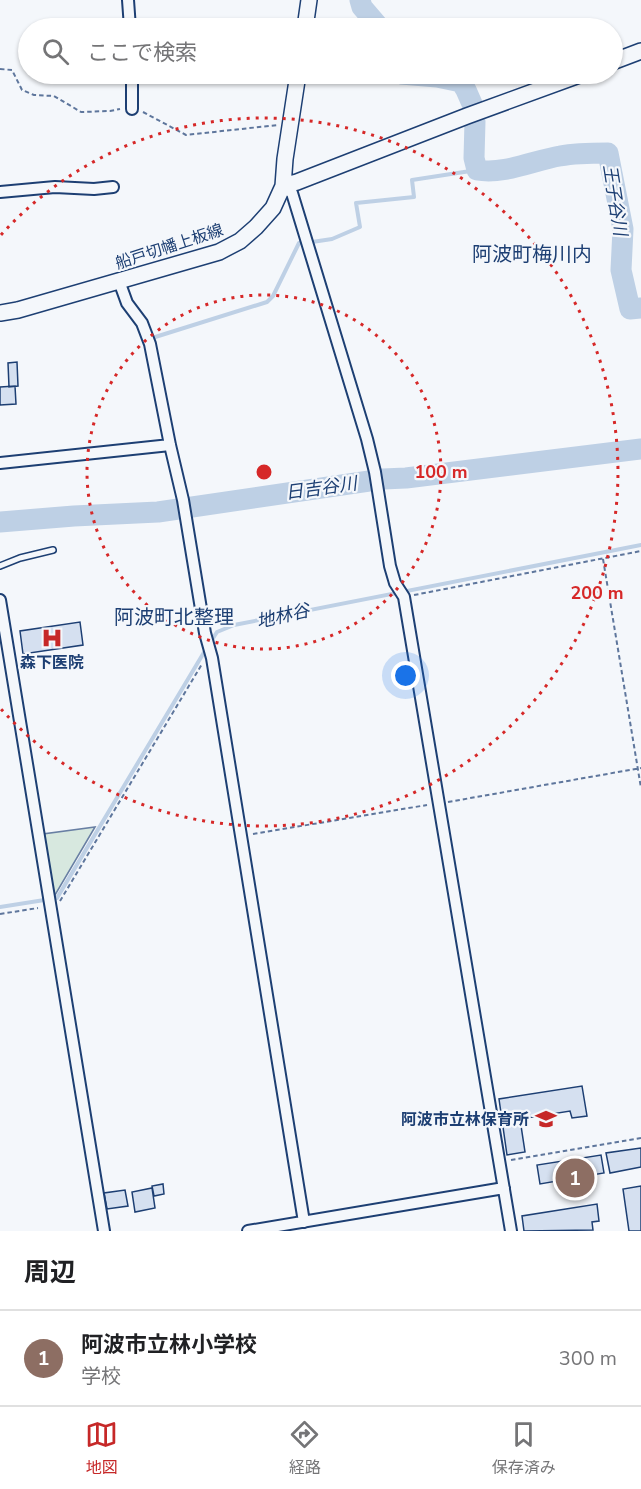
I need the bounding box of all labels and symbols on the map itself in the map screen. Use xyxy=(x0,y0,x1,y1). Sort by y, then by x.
water label: 王子谷川 xyxy=(598,163,633,239)
street label: 船戸切幡上板線 xyxy=(113,219,226,275)
district label: 阿波町梅川内 xyxy=(472,241,592,268)
text: 100 m xyxy=(414,460,468,484)
centre of rings xyxy=(254,462,274,482)
water label: 日吉谷川 xyxy=(284,471,360,505)
text: 200 m xyxy=(570,581,624,605)
water label: 地林谷 xyxy=(254,598,314,634)
district label: 阿波町北整理 xyxy=(114,604,234,631)
hospital icon: 森下医院 xyxy=(40,626,64,650)
place label: 森下医院 xyxy=(20,652,84,674)
your location xyxy=(391,661,420,690)
school or university icon: 阿波市立林保育所 xyxy=(534,1107,558,1131)
place label: 阿波市立林保育所 xyxy=(401,1109,529,1131)
pin: 1 xyxy=(556,1156,594,1200)

